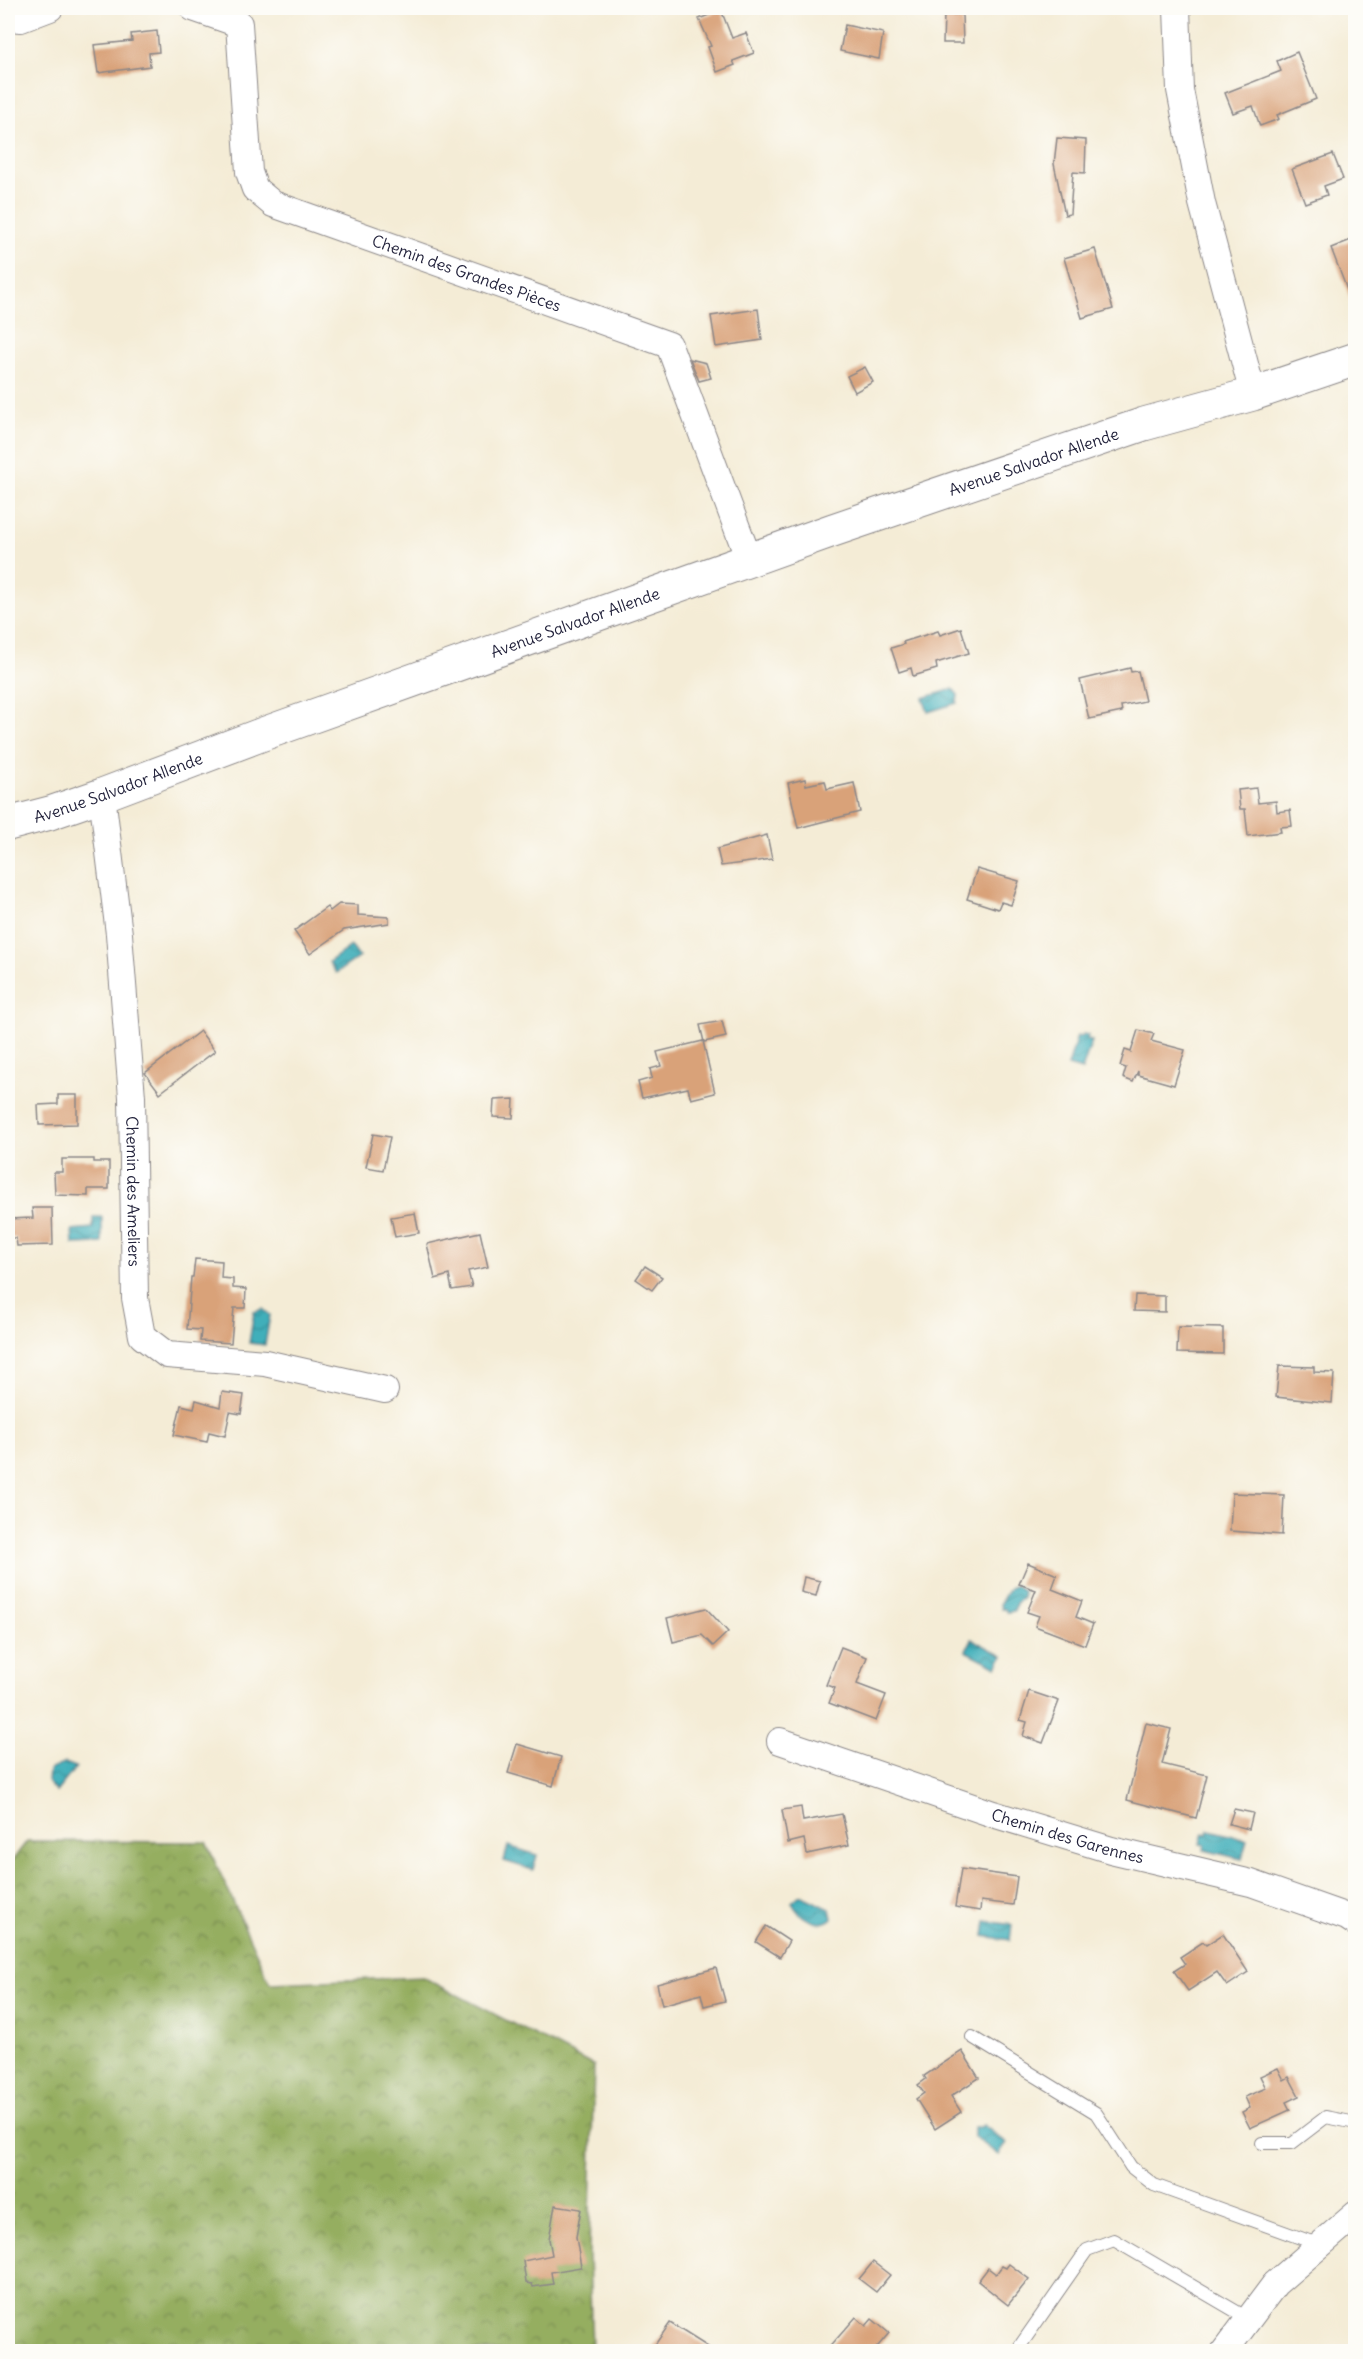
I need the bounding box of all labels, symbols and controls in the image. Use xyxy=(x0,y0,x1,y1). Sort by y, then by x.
street label: Chemin des Grandes Pièces xyxy=(369,230,564,316)
street label: Avenue Salvador Allende xyxy=(946,423,1121,500)
street label: Avenue Salvador Allende xyxy=(488,583,662,662)
street label: Avenue Salvador Allende xyxy=(32,748,205,827)
street label: Chemin des Ameliers xyxy=(122,1116,145,1267)
street label: Chemin des Garennes xyxy=(989,1804,1146,1867)

